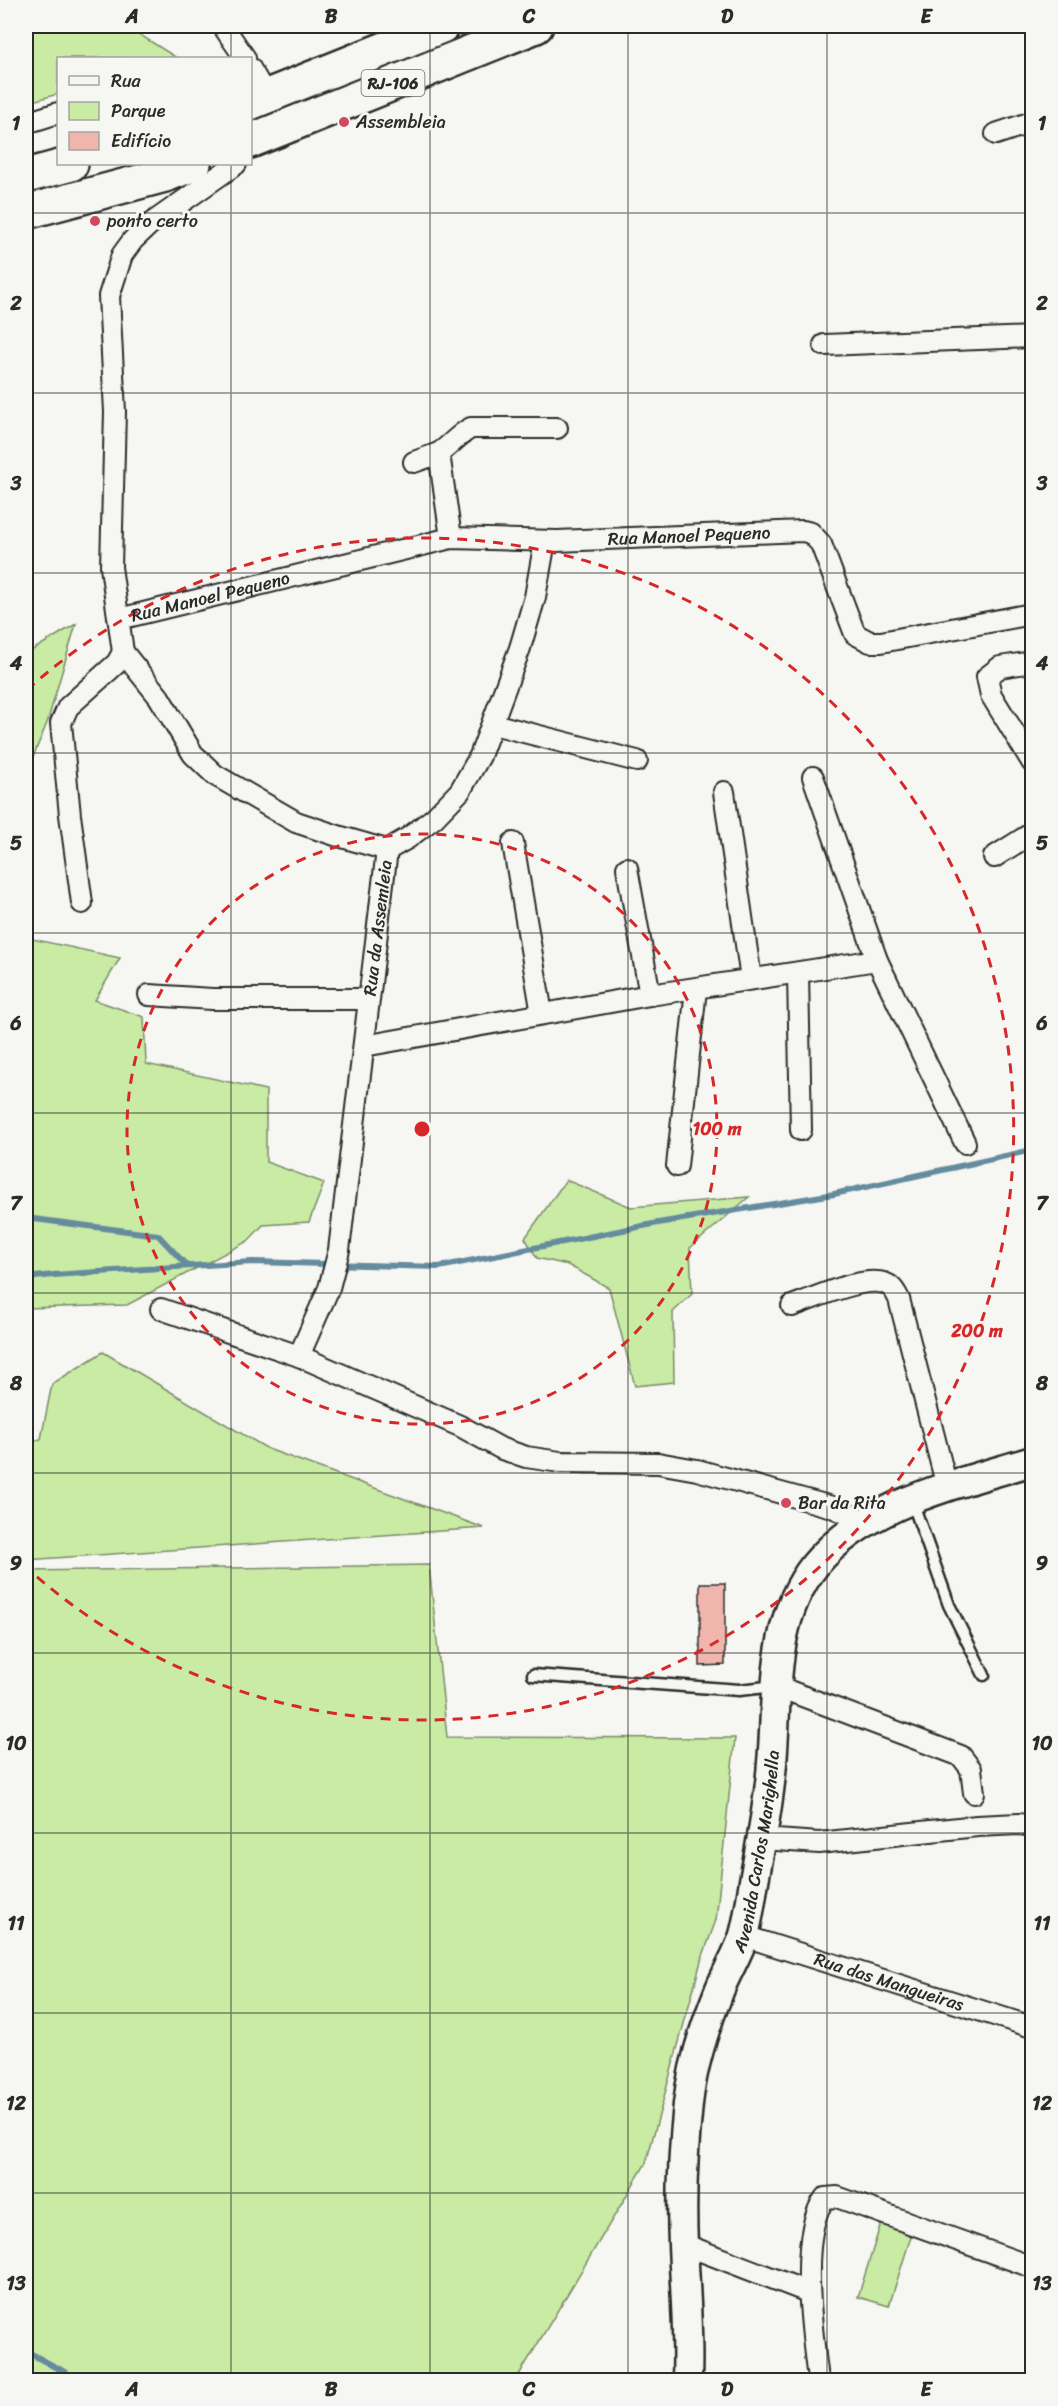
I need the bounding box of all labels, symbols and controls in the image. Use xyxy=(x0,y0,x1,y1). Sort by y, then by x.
text: A xyxy=(124,0,139,34)
text: B xyxy=(325,0,338,34)
text: C xyxy=(522,0,536,34)
text: D xyxy=(721,0,734,34)
text: E xyxy=(920,0,933,34)
legend xyxy=(57,57,252,165)
text: Rua xyxy=(111,65,142,97)
road number: RJ-106 xyxy=(362,70,424,96)
text: Parque xyxy=(111,95,166,127)
text: 1 xyxy=(12,106,21,141)
place label: Assembleia xyxy=(355,106,446,138)
text: 1 xyxy=(1038,106,1047,141)
marker: Assembleia xyxy=(337,115,351,129)
text: Edifício xyxy=(111,125,171,157)
place label: ponto certo xyxy=(106,205,198,237)
marker: ponto certo xyxy=(88,214,102,228)
text: 2 xyxy=(9,286,22,321)
text: 2 xyxy=(1035,286,1048,321)
text: 3 xyxy=(10,466,22,501)
text: 3 xyxy=(1036,466,1048,501)
street label: Rua Manoel Pequeno xyxy=(607,516,771,555)
street label: Rua Manoel Pequeno xyxy=(128,562,293,632)
text: 4 xyxy=(9,646,23,681)
text: 4 xyxy=(1035,646,1049,681)
text: 5 xyxy=(10,826,22,861)
text: 5 xyxy=(1036,826,1048,861)
street label: Rua da Assemleia xyxy=(354,858,402,998)
text: 6 xyxy=(9,1006,22,1041)
text: 6 xyxy=(1035,1006,1048,1041)
text: 100 m xyxy=(693,1113,742,1145)
centre of rings xyxy=(412,1119,432,1139)
text: 7 xyxy=(10,1186,23,1221)
text: 7 xyxy=(1036,1186,1049,1221)
text: 200 m xyxy=(950,1315,1003,1347)
text: 8 xyxy=(9,1366,23,1401)
text: 8 xyxy=(1035,1366,1049,1401)
place label: Bar da Rita xyxy=(798,1487,886,1519)
marker: Bar da Rita xyxy=(779,1496,793,1510)
text: 9 xyxy=(10,1546,22,1581)
text: 9 xyxy=(1036,1546,1048,1581)
text: 10 xyxy=(5,1726,27,1761)
text: 10 xyxy=(1031,1726,1053,1761)
street label: Avenida Carlos Marighella xyxy=(723,1749,789,1958)
text: 11 xyxy=(7,1906,25,1941)
text: 11 xyxy=(1033,1906,1051,1941)
street label: Rua das Mangueiras xyxy=(810,1943,969,2021)
text: 12 xyxy=(6,2086,27,2121)
text: 12 xyxy=(1032,2086,1053,2121)
text: 13 xyxy=(6,2266,26,2301)
text: 13 xyxy=(1032,2266,1052,2301)
text: A xyxy=(124,2372,139,2406)
text: B xyxy=(325,2372,338,2406)
text: C xyxy=(522,2372,536,2406)
text: D xyxy=(721,2372,734,2406)
text: E xyxy=(920,2372,933,2406)

